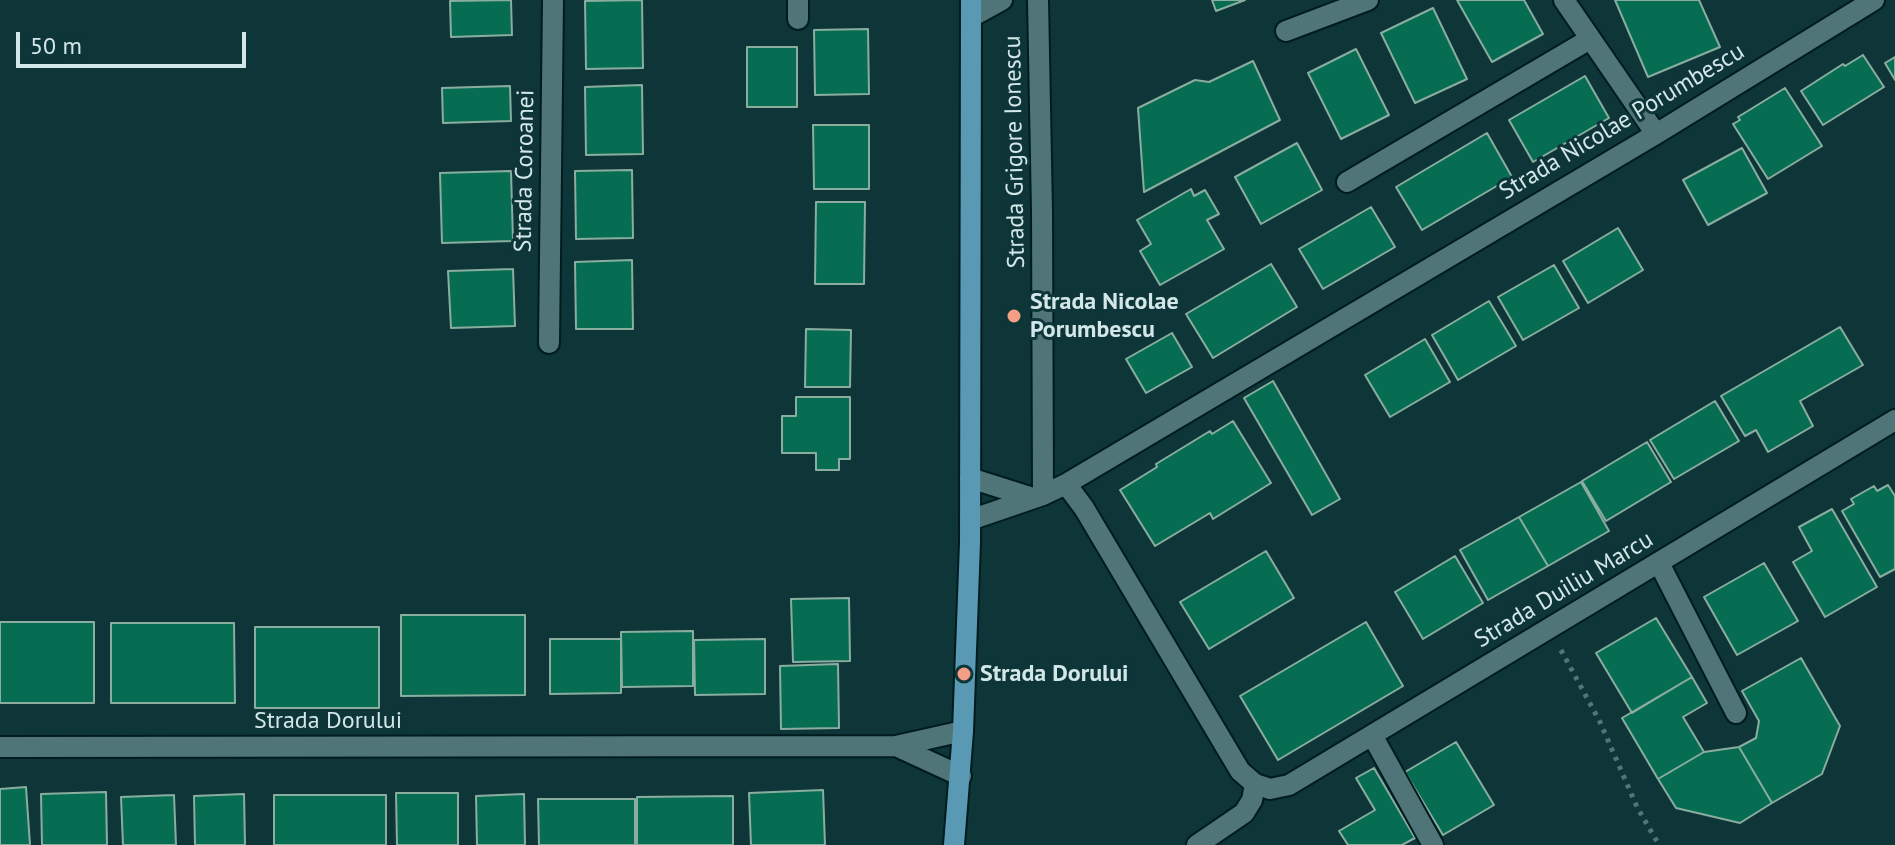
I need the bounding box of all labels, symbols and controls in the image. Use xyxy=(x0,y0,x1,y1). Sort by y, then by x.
scale bar xyxy=(20,16,250,66)
text: 50 m xyxy=(30,30,82,61)
street label: Strada Grigore Ionescu xyxy=(999,35,1031,269)
street label: Strada Nicolae Porumbescu xyxy=(1494,37,1750,207)
street label: Strada Coroanei xyxy=(509,89,541,253)
place label: Strada Nicolae Porumbescu xyxy=(1030,288,1179,344)
marker: Strada Nicolae Porumbescu xyxy=(1005,307,1023,325)
street label: Strada Duiliu Marcu xyxy=(1470,525,1658,655)
place label: Strada Dorului xyxy=(980,660,1129,688)
marker: Strada Dorului xyxy=(955,665,973,683)
street label: Strada Dorului xyxy=(254,707,402,735)

